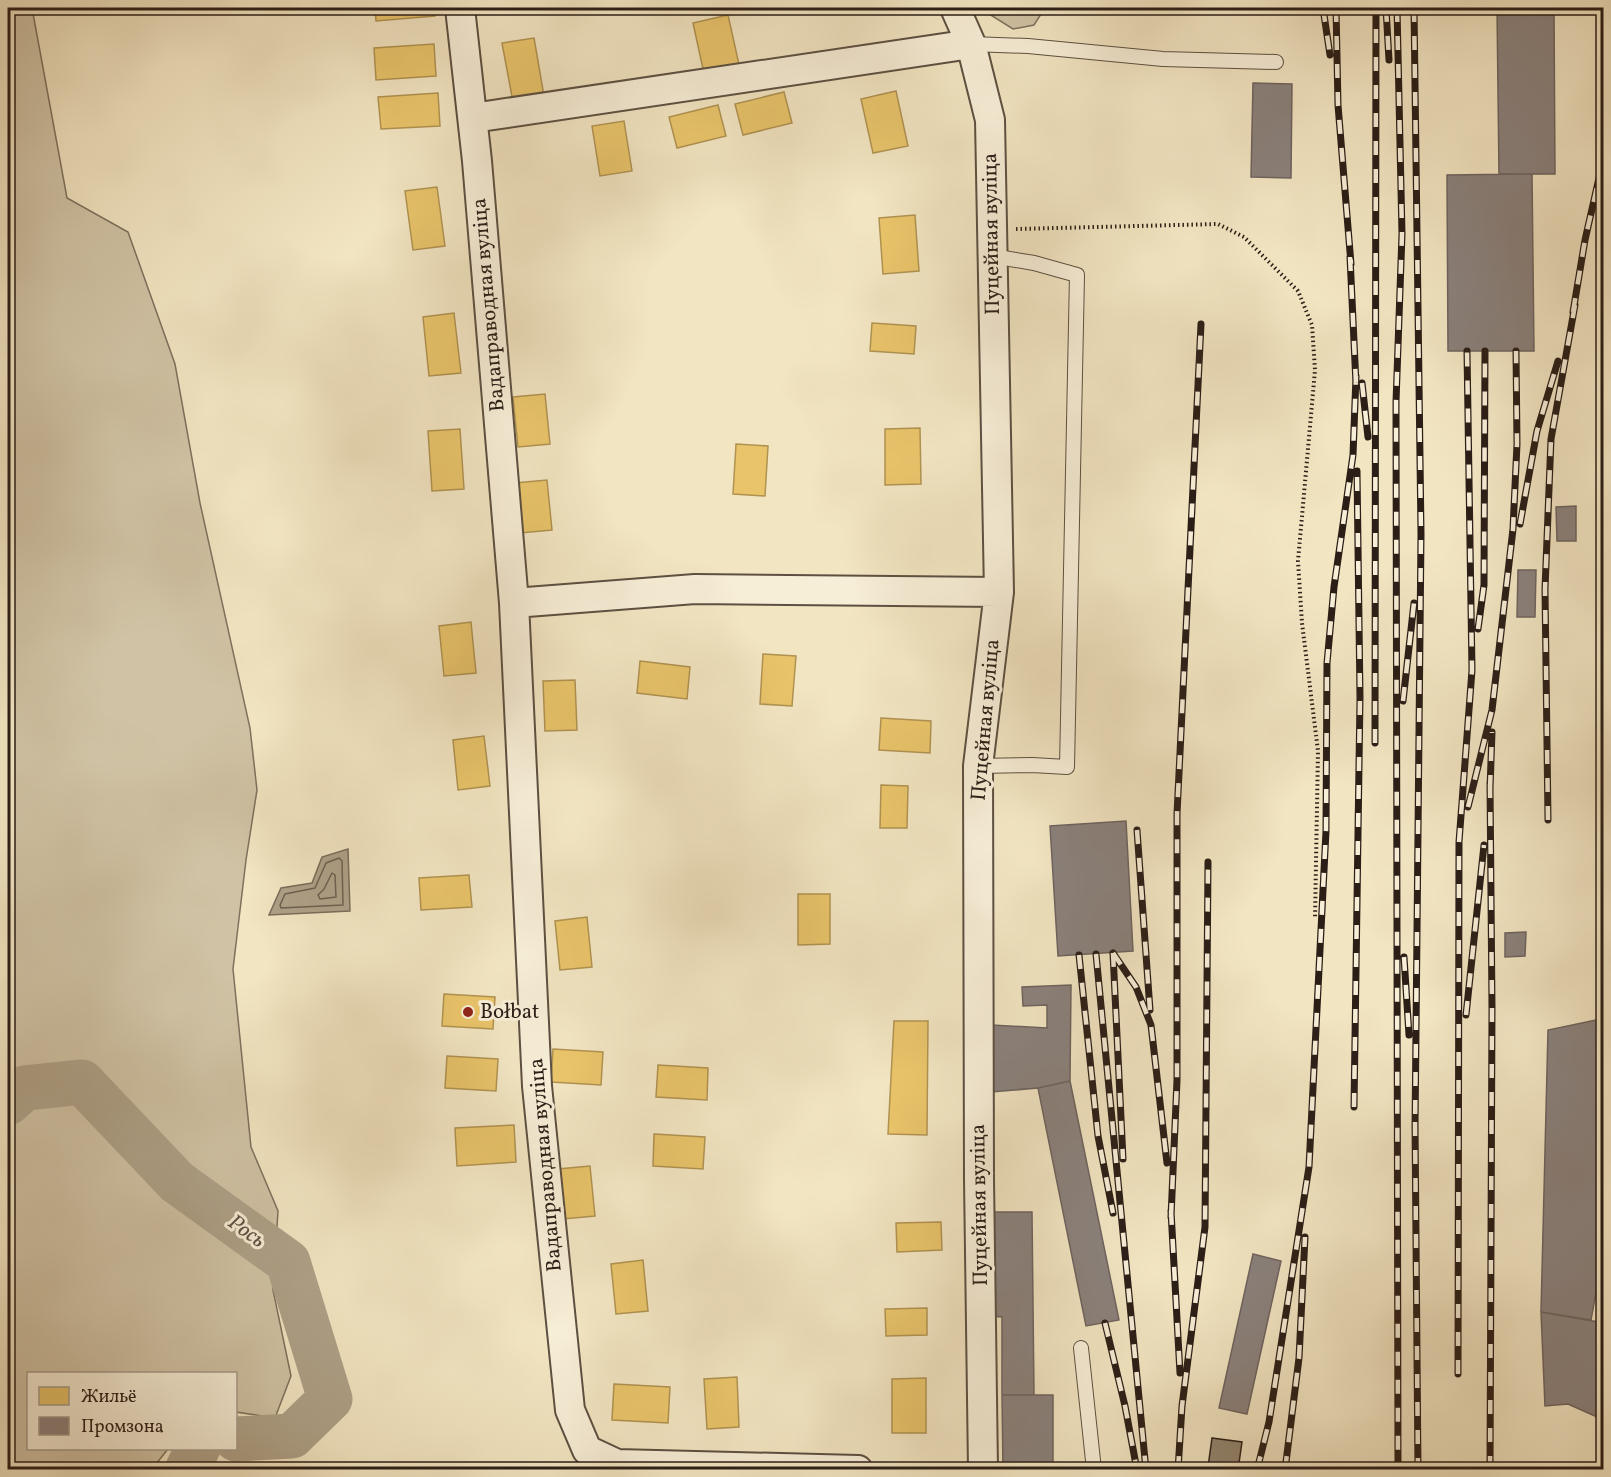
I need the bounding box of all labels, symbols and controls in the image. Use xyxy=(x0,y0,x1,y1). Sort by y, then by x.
street label: Пуцейная вуліца xyxy=(976,153,1008,315)
street label: Вадаправодная вуліца xyxy=(465,197,513,413)
street label: Пуцейная вуліца xyxy=(964,638,1008,802)
place label: Bołbat xyxy=(480,998,539,1027)
marker: Bołbat xyxy=(461,1005,475,1019)
street label: Вадаправодная вуліца xyxy=(522,1057,570,1273)
street label: Пуцейная вуліца xyxy=(964,1124,996,1286)
water label: Рось xyxy=(221,1208,271,1256)
legend xyxy=(27,1372,237,1450)
text: Жильё xyxy=(81,1385,137,1410)
text: Промзона xyxy=(81,1415,164,1440)

